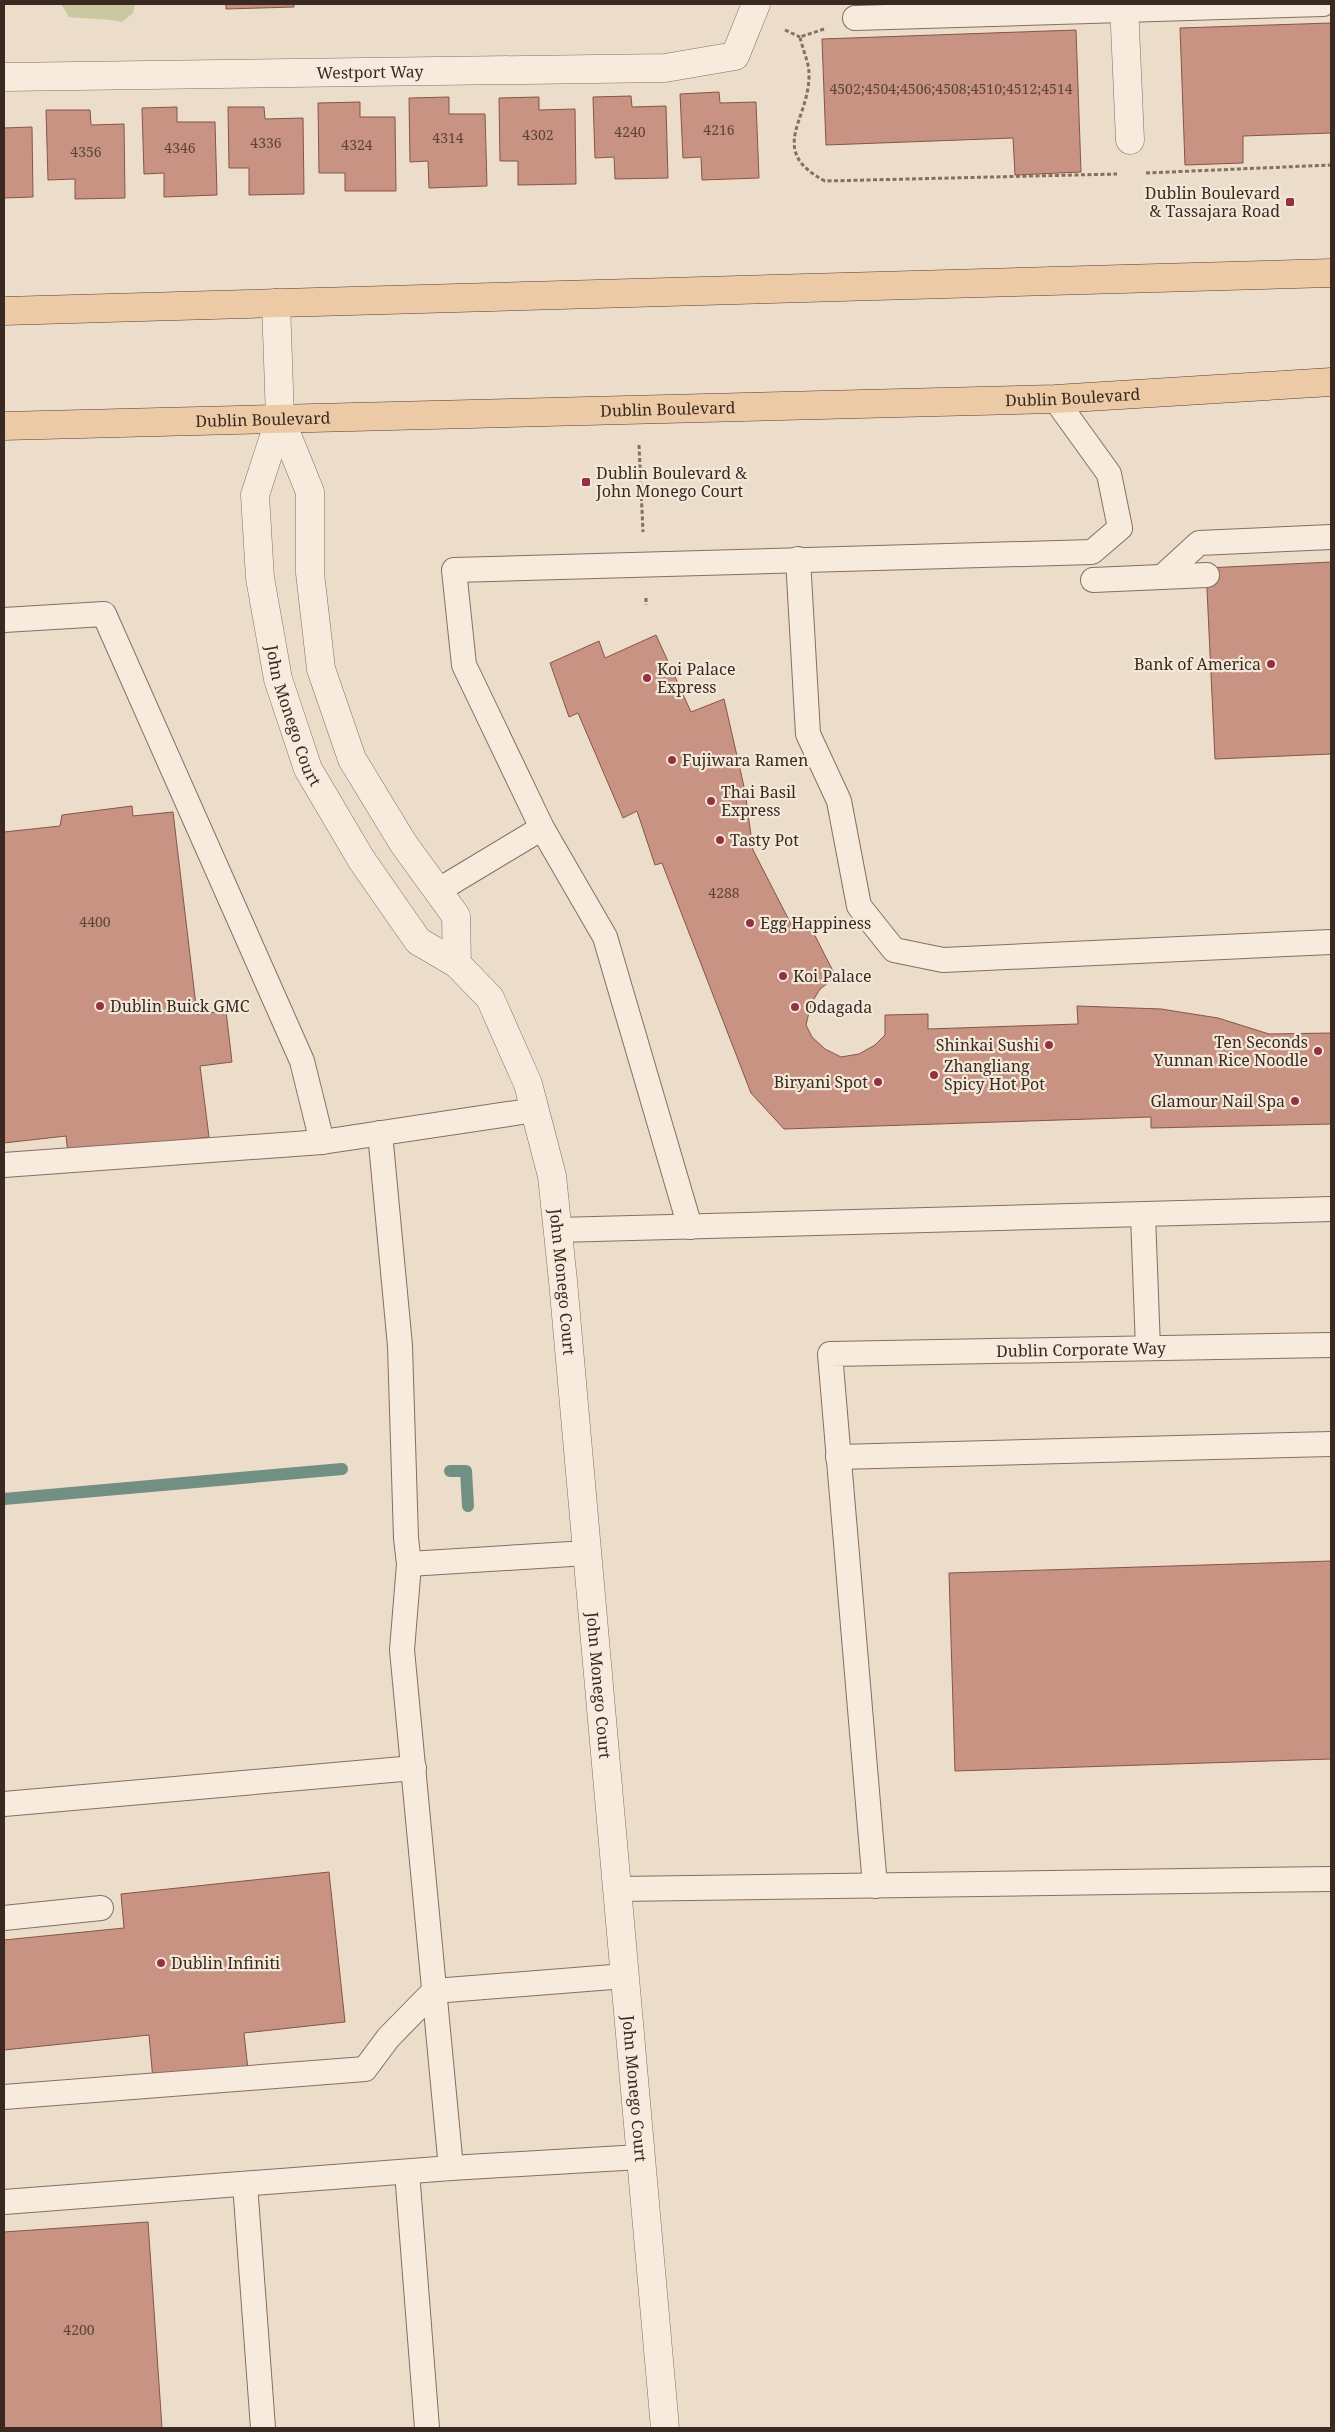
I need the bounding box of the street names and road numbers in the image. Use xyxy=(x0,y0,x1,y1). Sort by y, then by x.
street label: Westport Way xyxy=(316,60,425,84)
street label: Dublin Boulevard xyxy=(1005,383,1141,411)
street label: Dublin Boulevard xyxy=(600,396,736,422)
street label: Dublin Boulevard xyxy=(195,407,331,432)
street label: John Monego Court xyxy=(261,642,327,790)
street label: John Monego Court xyxy=(544,1206,581,1356)
street label: Dublin Corporate Way xyxy=(996,1337,1167,1362)
street label: John Monego Court xyxy=(581,1610,616,1760)
street label: John Monego Court xyxy=(617,2013,652,2163)

